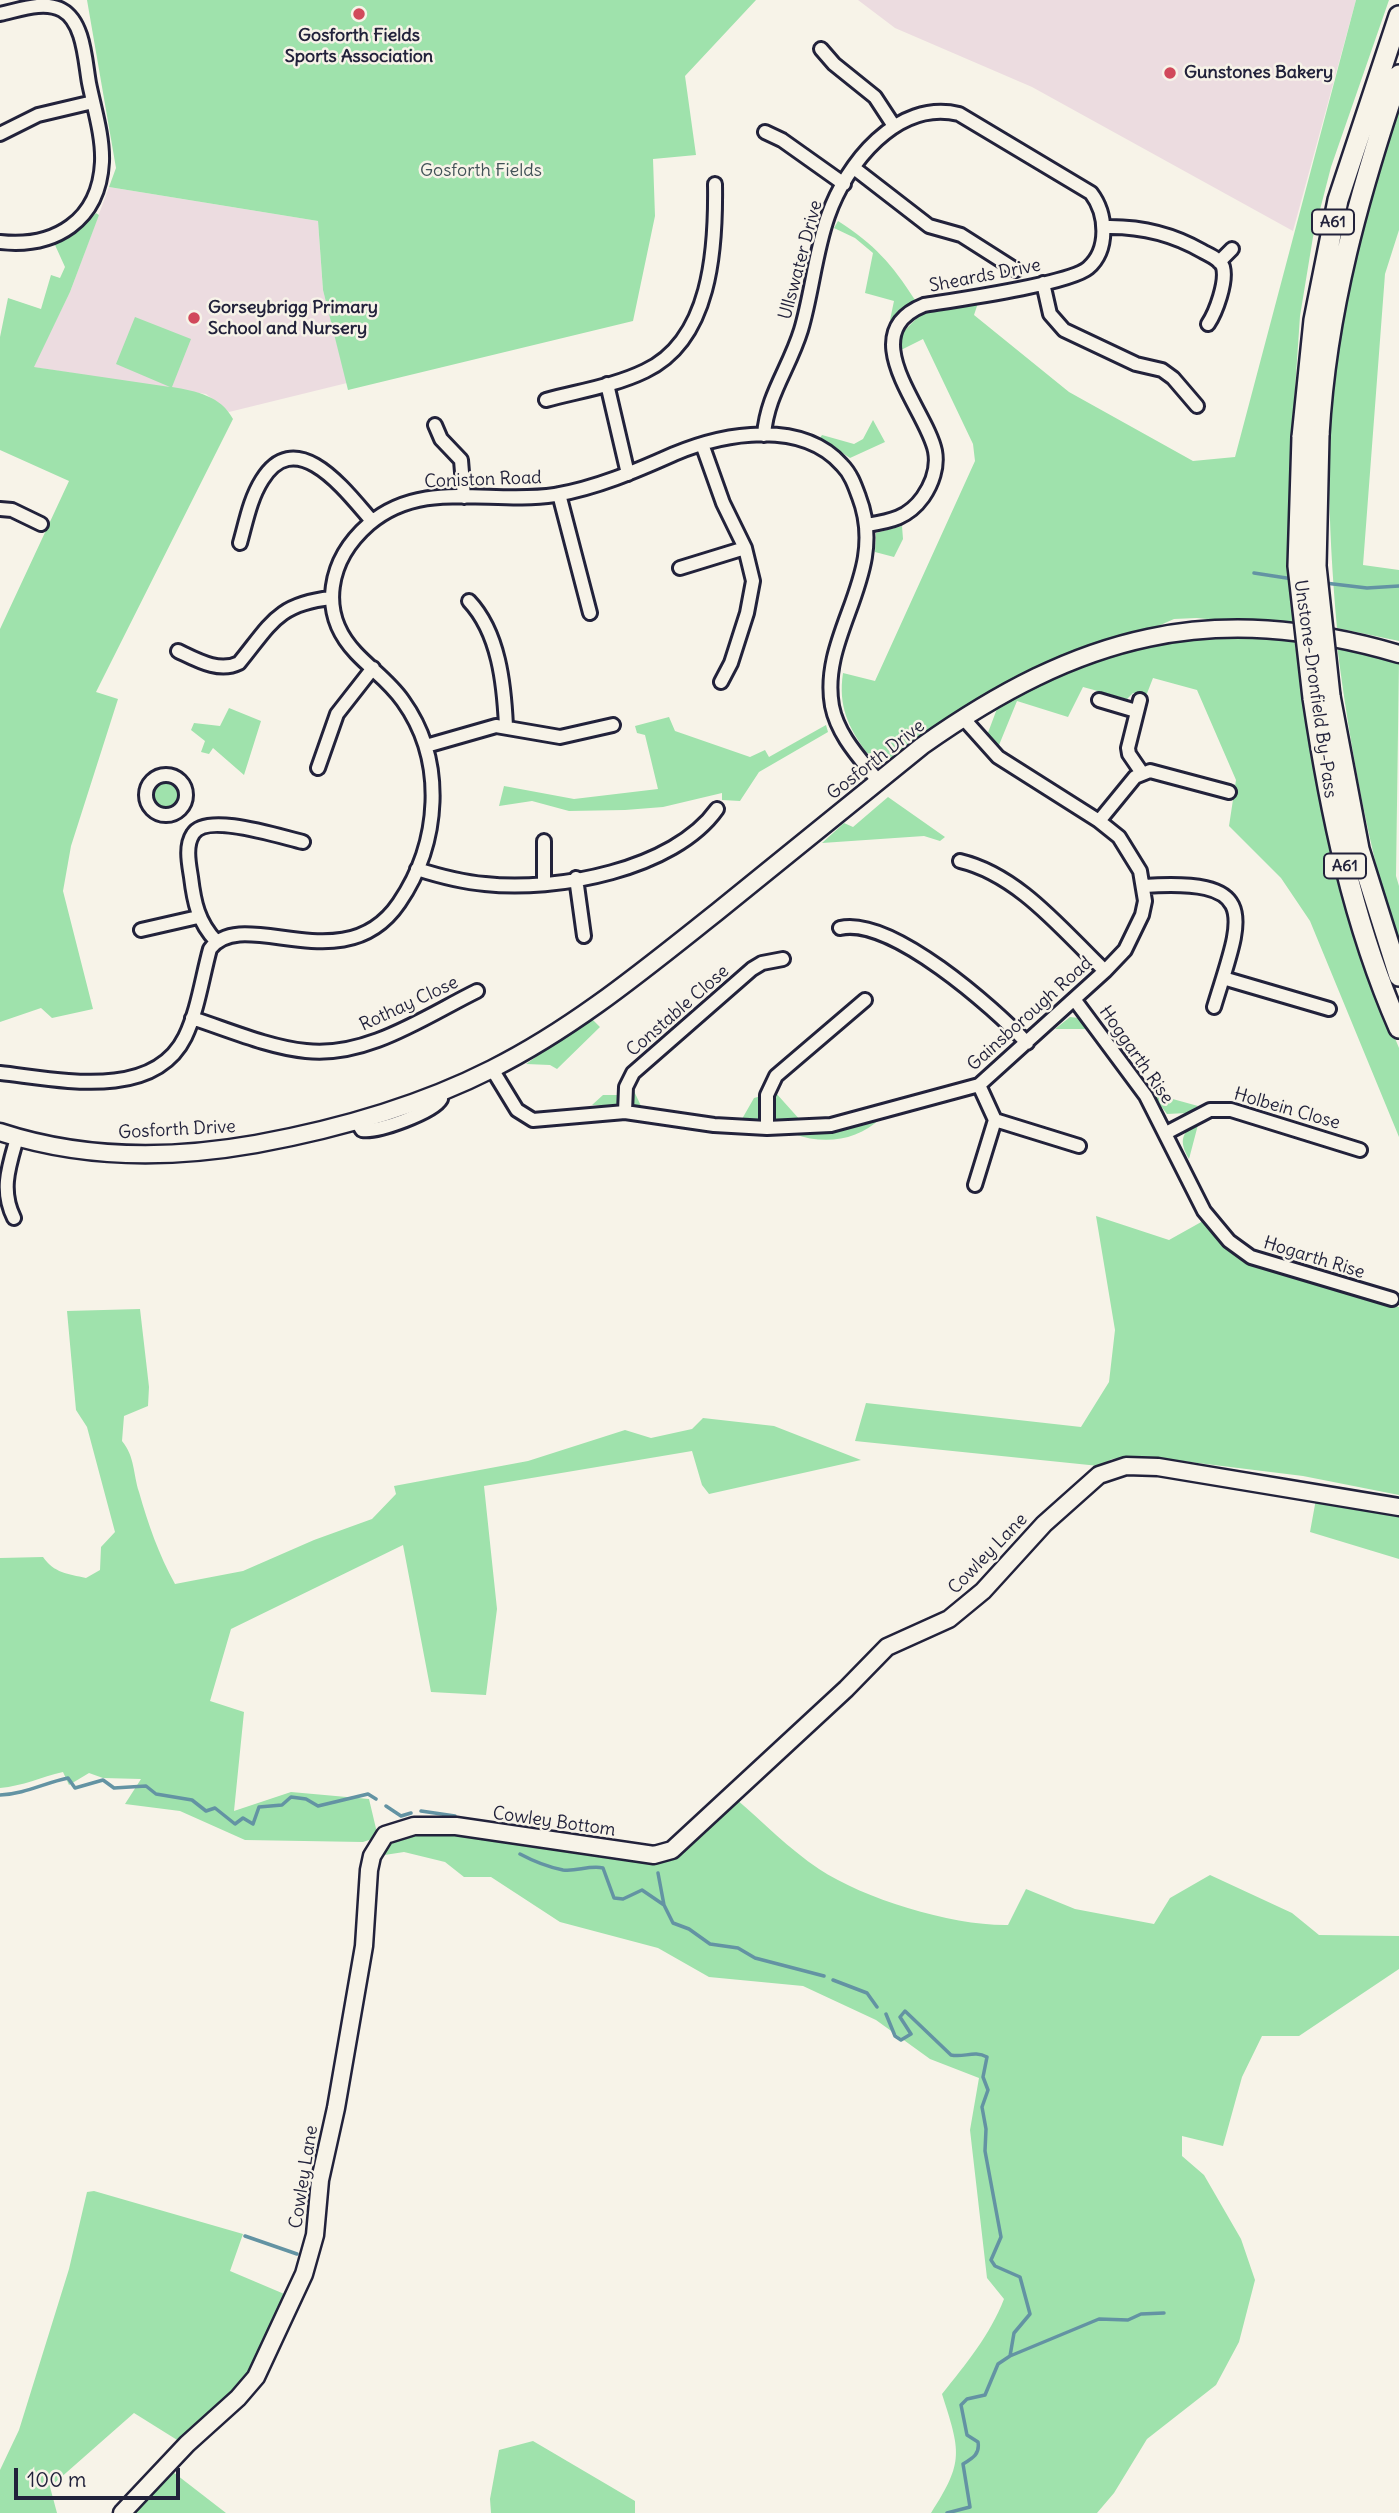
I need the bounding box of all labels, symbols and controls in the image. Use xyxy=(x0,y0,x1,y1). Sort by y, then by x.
marker: Gosforth Fields Sports Association xyxy=(351,6,367,22)
place label: Gosforth Fields Sports Association xyxy=(285,25,433,68)
place label: Gunstones Bakery xyxy=(1184,62,1333,84)
marker: Gunstones Bakery xyxy=(1162,65,1178,81)
park label: Gosforth Fields xyxy=(420,160,542,182)
street label: Ullswater Drive xyxy=(775,198,827,322)
road number: A61 xyxy=(1312,210,1354,234)
street label: Sheards Drive xyxy=(927,255,1043,297)
place label: Gorseybrigg Primary School and Nursery xyxy=(208,297,378,340)
marker: Gorseybrigg Primary School and Nursery xyxy=(186,310,202,326)
street label: Coniston Road xyxy=(424,467,542,493)
street label: Unstone-Dronfield By-Pass xyxy=(1289,578,1341,800)
street label: Gosforth Drive xyxy=(823,715,929,805)
road number: A61 xyxy=(1324,853,1366,878)
street label: Gainsborough Road xyxy=(963,952,1097,1076)
street label: Constable Close xyxy=(622,961,734,1061)
street label: Rothay Close xyxy=(356,972,462,1036)
street label: Hoggarth Rise xyxy=(1094,1002,1178,1108)
street label: Holbein Close xyxy=(1231,1084,1343,1134)
street label: Gosforth Drive xyxy=(118,1116,236,1144)
street label: Hogarth Rise xyxy=(1261,1232,1367,1284)
street label: Cowley Lane xyxy=(944,1509,1032,1599)
street label: Cowley Bottom xyxy=(491,1803,617,1841)
street label: Cowley Lane xyxy=(285,2124,323,2230)
scale bar xyxy=(18,2454,184,2498)
text: 100 m xyxy=(27,2466,86,2493)

